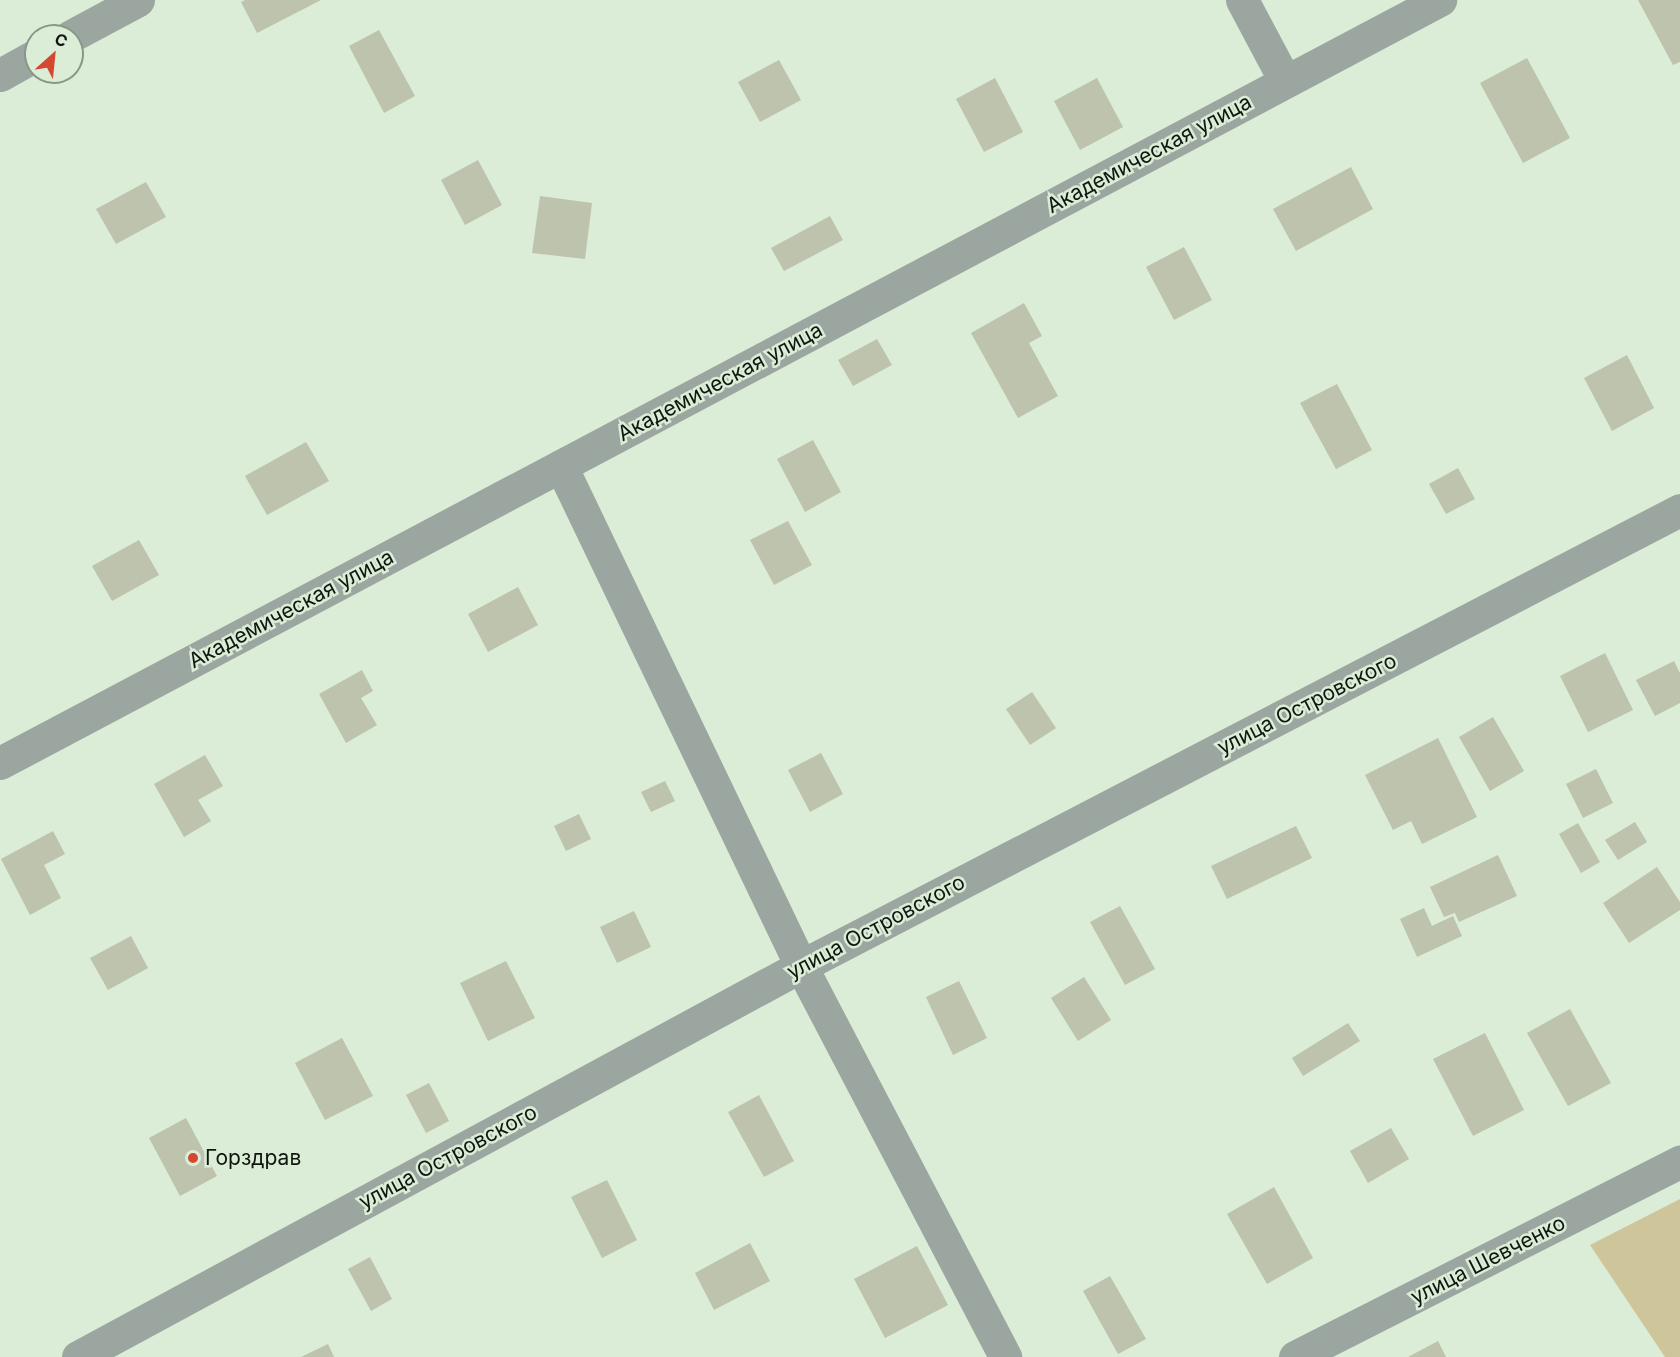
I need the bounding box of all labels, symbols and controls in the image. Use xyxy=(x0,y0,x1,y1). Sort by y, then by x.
north arrow xyxy=(24,24,84,84)
text: С xyxy=(51,28,71,51)
street label: Академическая улица xyxy=(1042,89,1256,219)
street label: Академическая улица xyxy=(613,317,827,447)
street label: Академическая улица xyxy=(184,544,398,674)
street label: улица Островского xyxy=(1213,648,1401,760)
street label: улица Островского xyxy=(783,869,969,985)
street label: улица Островского xyxy=(355,1099,541,1215)
place label: Горздрав xyxy=(205,1145,301,1171)
marker: Горздрав xyxy=(186,1151,200,1165)
street label: улица Шевченко xyxy=(1407,1210,1569,1310)

